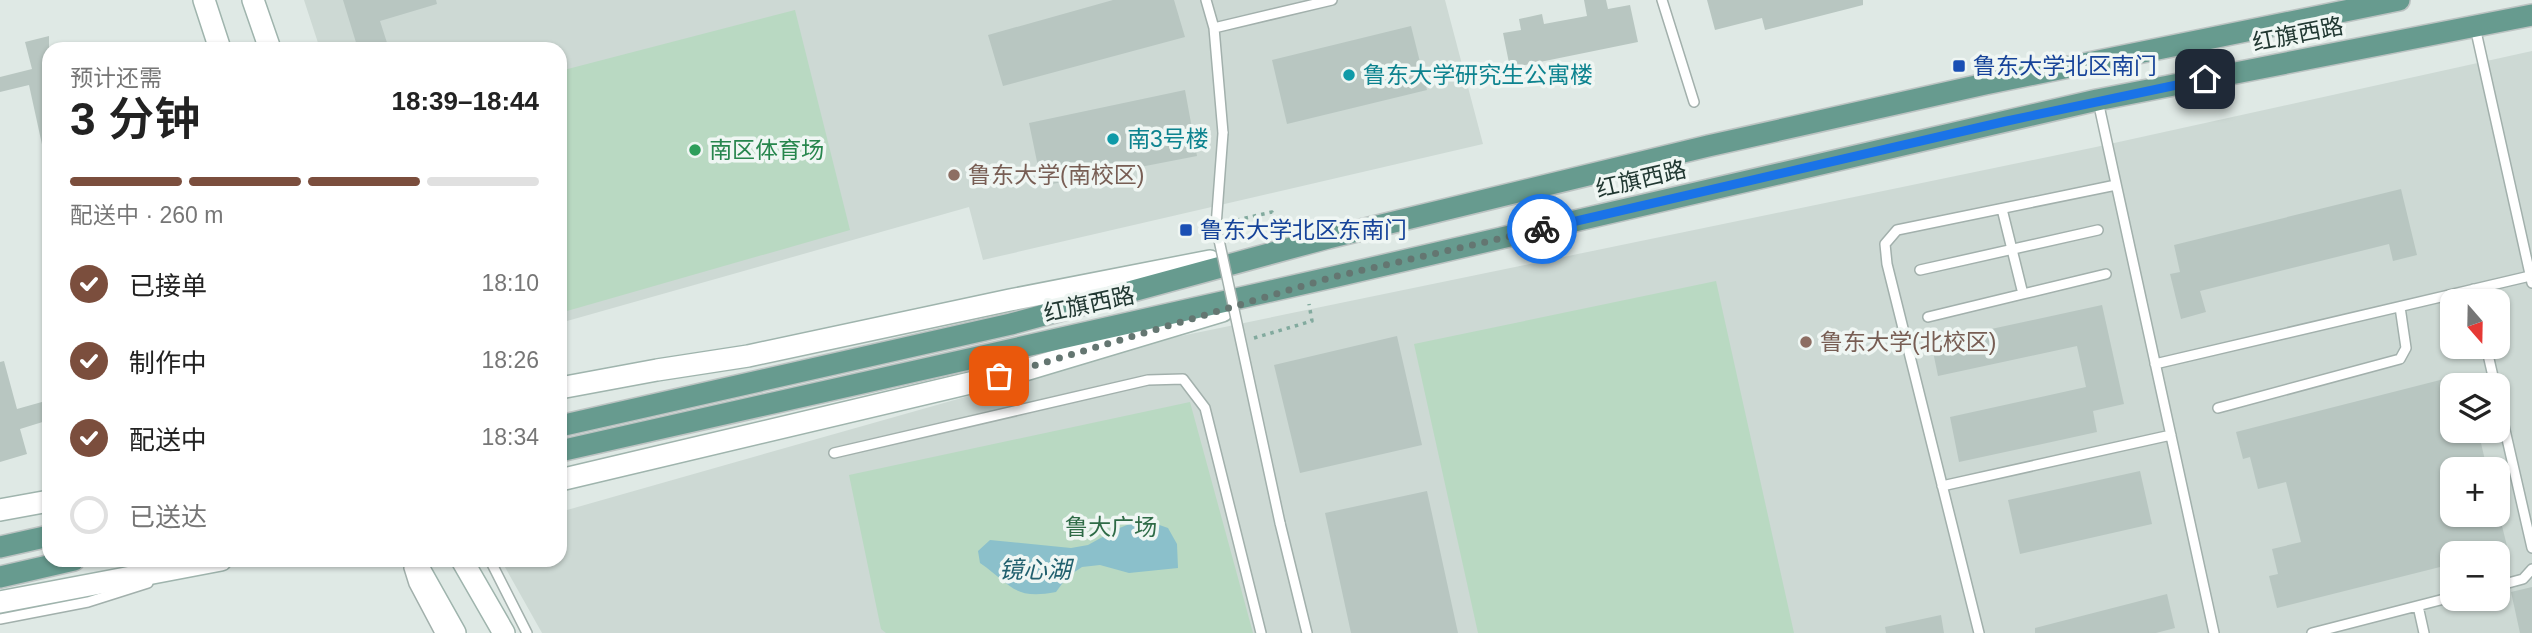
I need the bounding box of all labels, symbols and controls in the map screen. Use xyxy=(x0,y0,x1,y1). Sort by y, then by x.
street label: 红旗西路 xyxy=(2250,12,2346,56)
pin xyxy=(2175,49,2235,109)
place label: 鲁东大学北区南门 xyxy=(1973,53,2157,79)
marker: 鲁东大学北区南门 xyxy=(1951,58,1967,74)
icon: home xyxy=(2186,60,2224,98)
place label: 鲁东大学研究生公寓楼 xyxy=(1363,62,1593,88)
text: 预计还需 xyxy=(70,65,162,91)
marker: 鲁东大学研究生公寓楼 xyxy=(1341,67,1357,83)
text: 18:39–18:44 xyxy=(392,86,539,116)
text: 3 分钟 xyxy=(70,93,200,145)
place label: 南3号楼 xyxy=(1127,126,1209,152)
marker: 南3号楼 xyxy=(1105,131,1121,147)
place label: 南区体育场 xyxy=(709,137,824,163)
marker: 南区体育场 xyxy=(687,142,703,158)
street label: 红旗西路 xyxy=(1593,156,1689,202)
place label: 鲁东大学(南校区) xyxy=(968,162,1144,188)
marker: 鲁东大学(南校区) xyxy=(946,167,962,183)
courier xyxy=(1507,194,1577,264)
text: 配送中 · 260 m xyxy=(70,202,223,228)
icon: bike xyxy=(1523,210,1561,248)
place label: 鲁东大学北区东南门 xyxy=(1200,217,1407,243)
marker: 鲁东大学北区东南门 xyxy=(1178,222,1194,238)
icon: check xyxy=(70,265,108,303)
text: 18:10 xyxy=(481,270,539,296)
text: 已接单 xyxy=(129,271,207,301)
street label: 红旗西路 xyxy=(1041,282,1137,326)
north arrow xyxy=(2440,289,2510,359)
map controls xyxy=(2440,289,2510,611)
place label: 鲁东大学(北校区) xyxy=(1820,329,1996,355)
marker: 鲁东大学(北校区) xyxy=(1798,334,1814,350)
icon: check xyxy=(70,342,108,380)
pin xyxy=(969,346,1029,406)
text: 18:26 xyxy=(481,347,539,373)
text: 制作中 xyxy=(129,348,207,378)
icon: bag xyxy=(980,357,1018,395)
button: layers xyxy=(2440,373,2510,443)
icon: check xyxy=(70,419,108,457)
text: 18:34 xyxy=(481,424,539,450)
text: 配送中 xyxy=(129,425,207,455)
button: + xyxy=(2440,457,2510,527)
text: 已送达 xyxy=(129,502,207,532)
park label: 鲁大广场 xyxy=(1065,514,1157,540)
button: − xyxy=(2440,541,2510,611)
water label: 镜心湖 xyxy=(999,556,1075,583)

